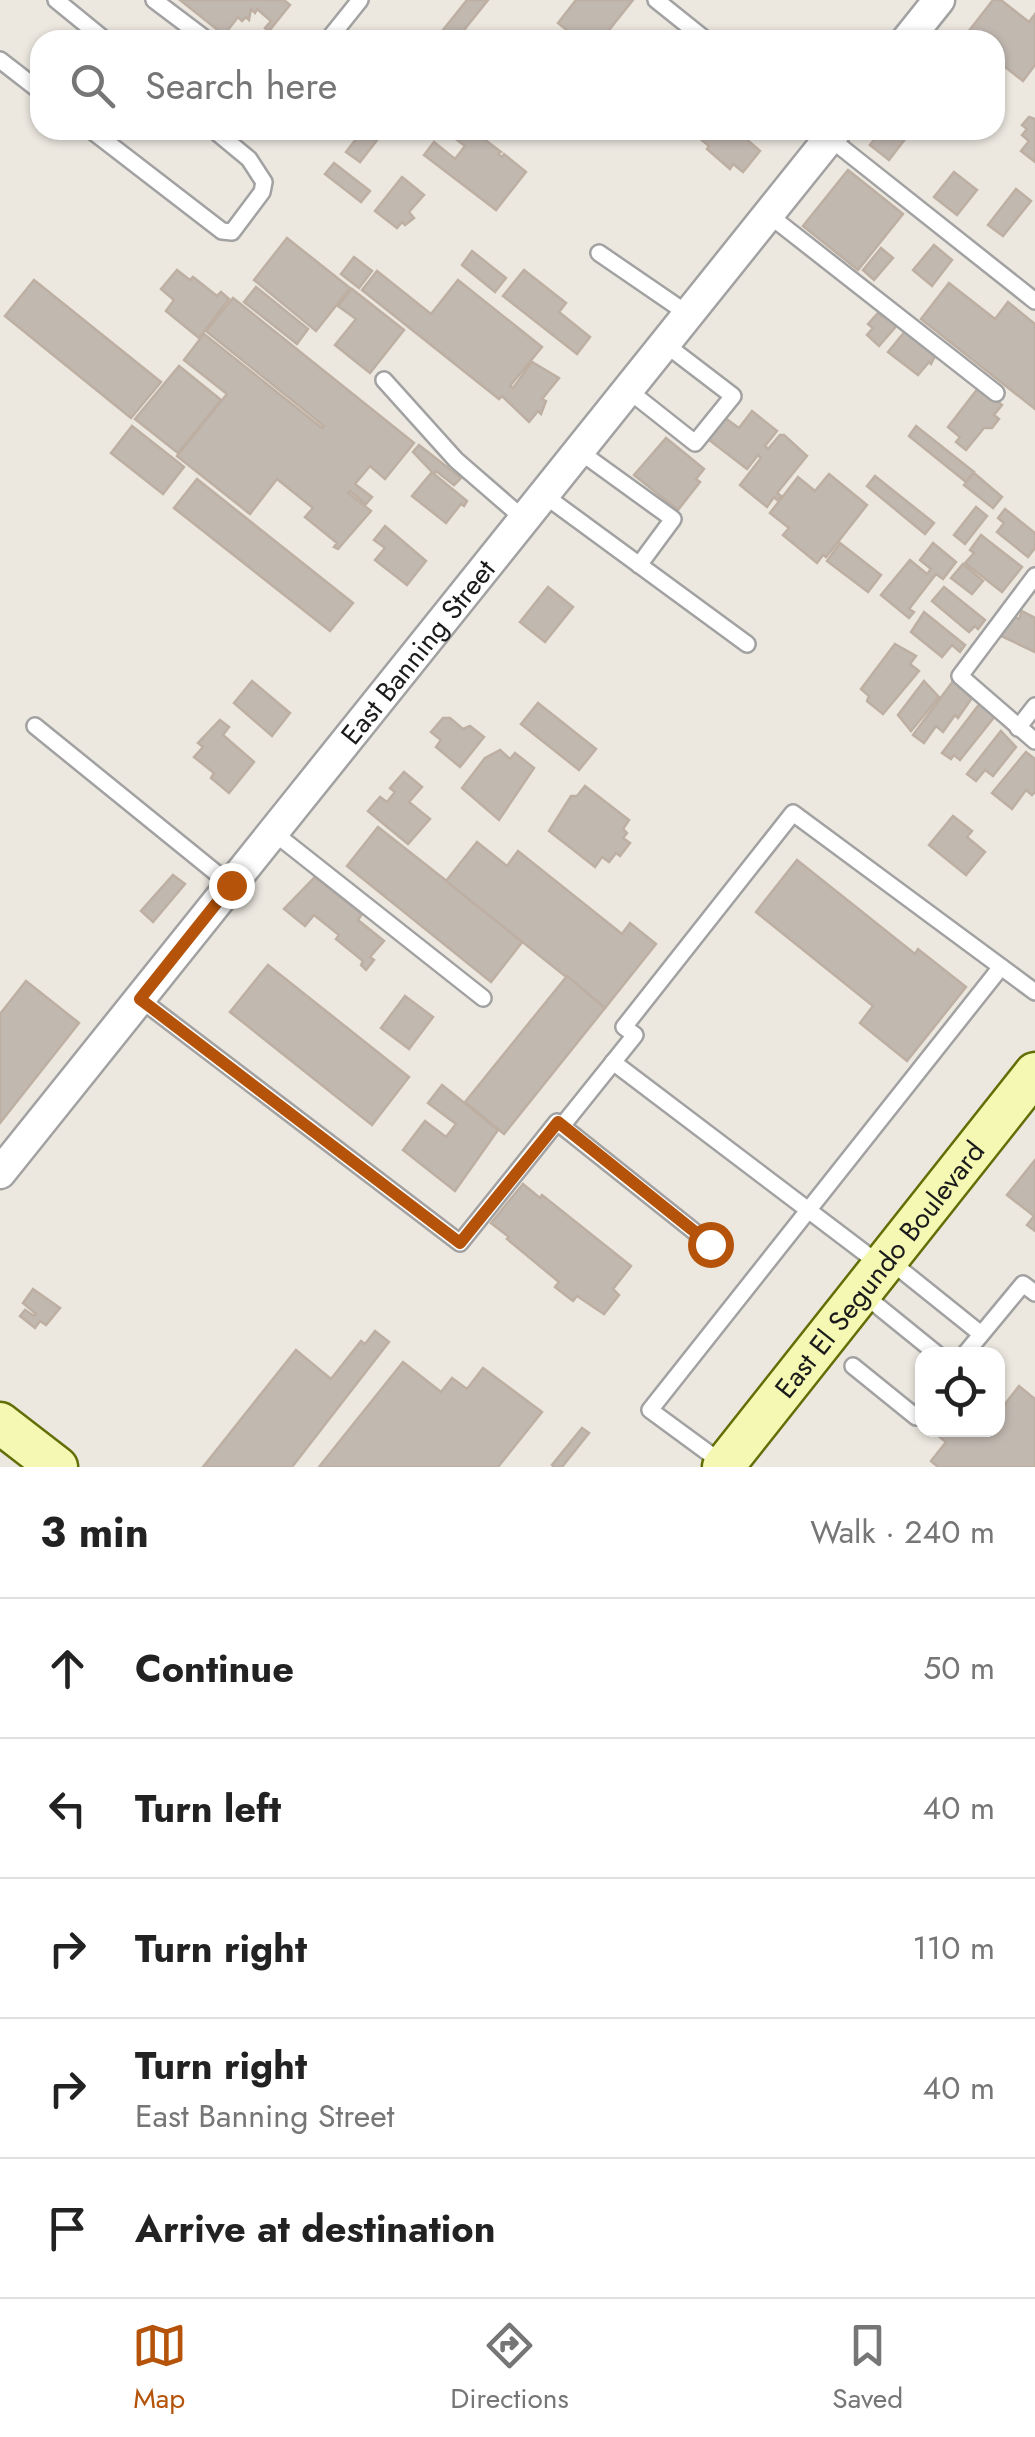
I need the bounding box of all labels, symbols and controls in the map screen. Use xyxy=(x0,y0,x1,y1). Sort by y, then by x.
search box xyxy=(30,30,1005,140)
icon: search xyxy=(65,58,120,113)
text: Search here xyxy=(145,58,337,113)
street label: East Banning Street xyxy=(331,550,505,753)
route end xyxy=(209,863,255,909)
street label: East El Segundo Boulevard xyxy=(765,1132,995,1407)
route start xyxy=(688,1222,734,1268)
map controls xyxy=(915,1347,1005,1437)
button: locate xyxy=(915,1347,1005,1437)
text: 3 min xyxy=(40,1502,149,1563)
text: Walk · 240 m xyxy=(810,1509,995,1555)
icon: ahead xyxy=(40,1641,95,1696)
text: Continue xyxy=(135,1641,294,1696)
text: 50 m xyxy=(923,1645,995,1691)
icon: left xyxy=(40,1781,95,1836)
text: Turn left xyxy=(135,1781,281,1836)
text: 40 m xyxy=(923,1785,995,1831)
icon: right xyxy=(40,1921,95,1976)
text: Turn right xyxy=(135,1921,307,1976)
text: 110 m xyxy=(912,1925,995,1971)
text: Turn right xyxy=(135,2038,307,2093)
icon: right xyxy=(40,2061,95,2116)
text: 40 m xyxy=(923,2065,995,2111)
text: East Banning Street xyxy=(135,2093,394,2139)
icon: arrive xyxy=(40,2201,95,2256)
text: Arrive at destination xyxy=(135,2201,496,2256)
tab: Map xyxy=(132,2318,187,2419)
tab: Directions xyxy=(450,2318,569,2419)
tab: Saved xyxy=(832,2318,903,2419)

